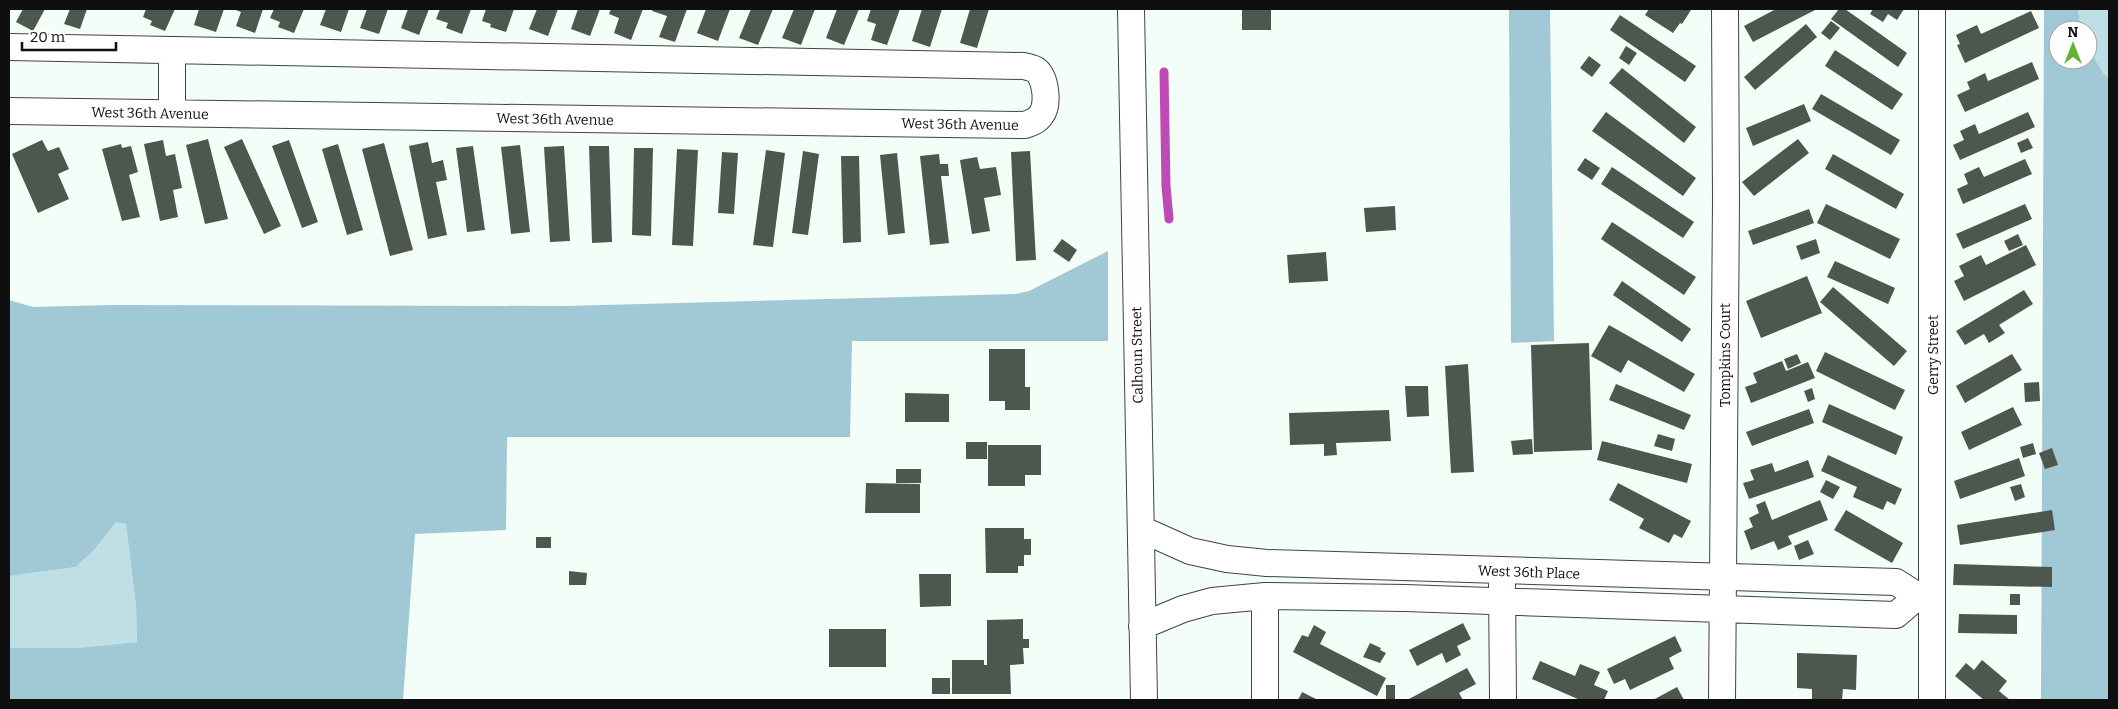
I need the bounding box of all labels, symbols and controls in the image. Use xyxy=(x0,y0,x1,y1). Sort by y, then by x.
scale bar xyxy=(22,20,116,52)
north arrow xyxy=(2048,20,2098,70)
text: N xyxy=(2068,24,2079,41)
text: 20 m xyxy=(30,28,66,46)
street label: West 36th Avenue xyxy=(91,104,209,123)
street label: West 36th Avenue xyxy=(496,110,614,129)
street label: West 36th Avenue xyxy=(901,115,1019,134)
street label: Tompkins Court xyxy=(1717,303,1734,407)
street label: Calhoun Street xyxy=(1128,306,1147,404)
street label: Gerry Street xyxy=(1925,315,1942,395)
street label: West 36th Place xyxy=(1478,562,1580,583)

